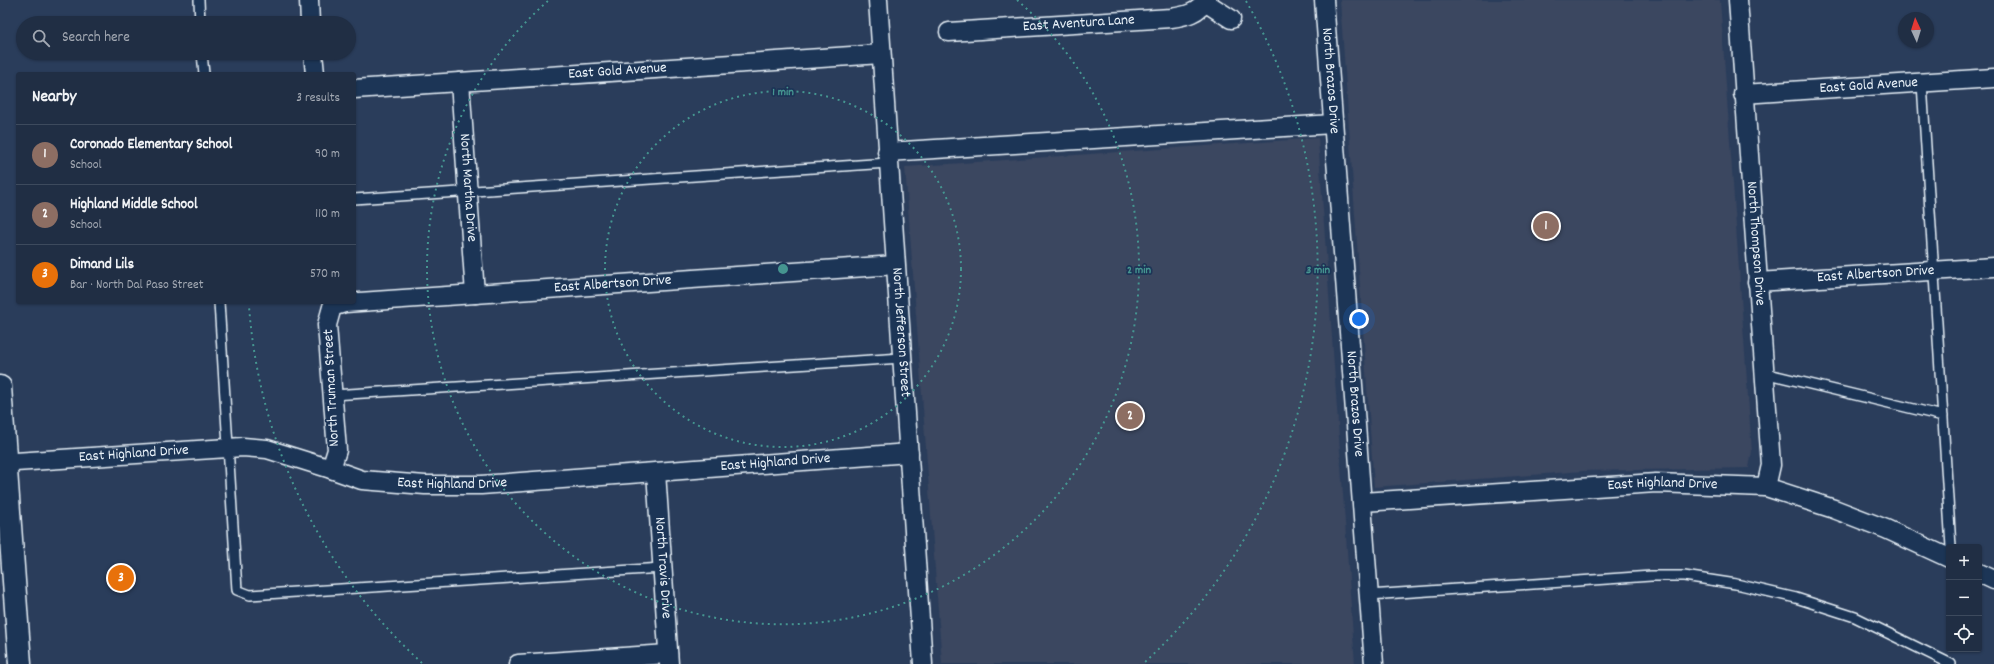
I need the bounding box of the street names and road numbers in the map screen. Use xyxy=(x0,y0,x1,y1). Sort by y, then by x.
street label: East Aventura Lane xyxy=(1022,9,1136,38)
street label: North Brazos Drive xyxy=(1315,27,1345,135)
street label: East Gold Avenue xyxy=(568,57,668,86)
street label: East Gold Avenue xyxy=(1819,72,1919,100)
street label: North Martha Drive xyxy=(453,133,482,243)
street label: North Thompson Drive xyxy=(1740,180,1771,307)
street label: East Albertson Drive xyxy=(1816,260,1935,289)
street label: North Jefferson Street xyxy=(885,267,916,398)
street label: East Albertson Drive xyxy=(553,269,673,300)
street label: North Truman Street xyxy=(318,328,346,447)
street label: North Brazos Drive xyxy=(1339,350,1369,458)
street label: East Highland Drive xyxy=(78,440,190,469)
street label: East Highland Drive xyxy=(720,448,832,478)
street label: East Highland Drive xyxy=(396,472,508,496)
street label: East Highland Drive xyxy=(1607,472,1718,497)
street label: North Travis Drive xyxy=(648,516,677,620)

